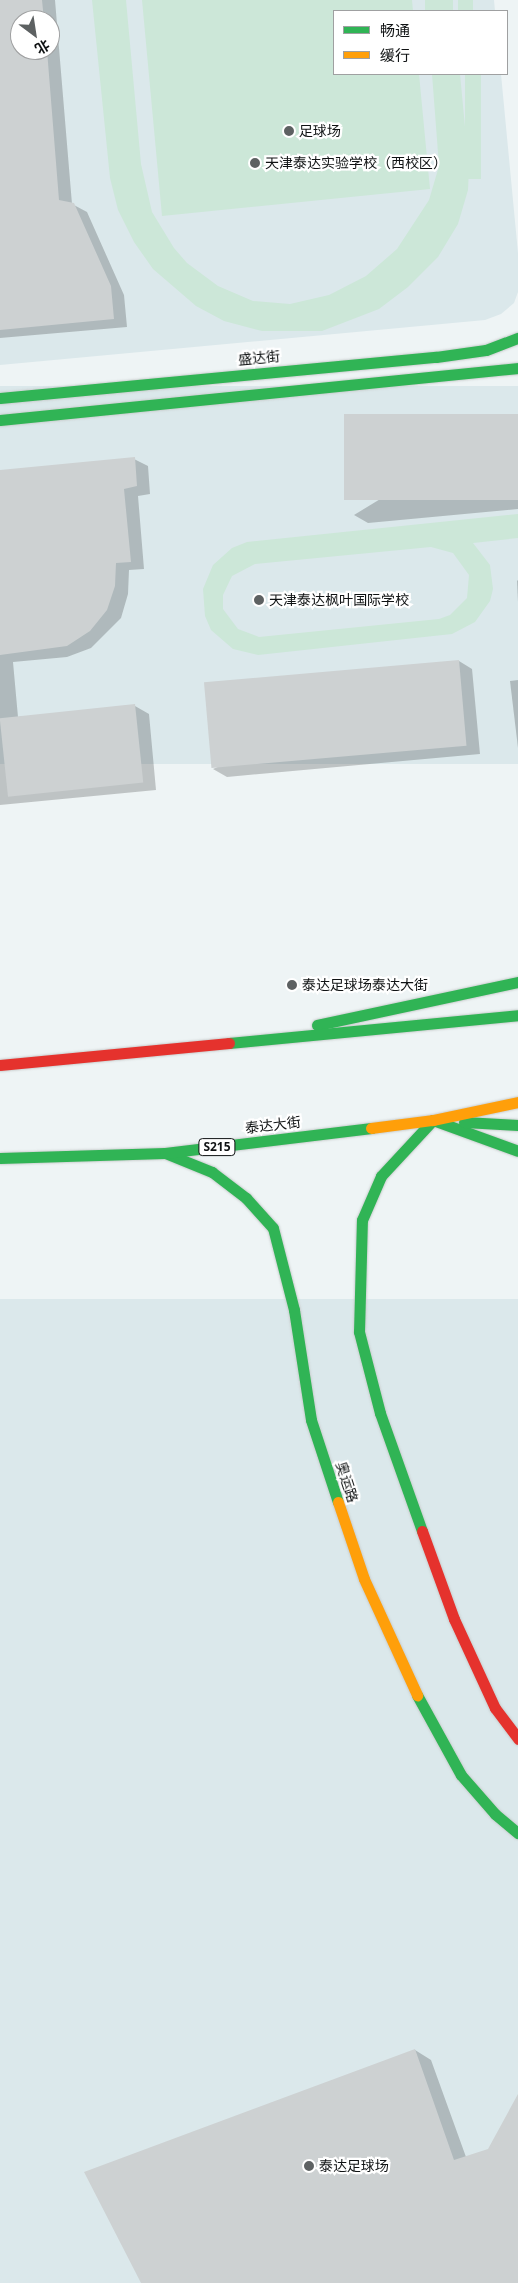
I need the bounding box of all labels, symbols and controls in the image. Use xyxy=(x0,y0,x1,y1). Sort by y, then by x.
north arrow xyxy=(10,10,60,60)
legend xyxy=(333,10,508,75)
text: 畅通 xyxy=(380,20,410,40)
text: 北 xyxy=(32,36,53,59)
text: 缓行 xyxy=(380,45,410,65)
place label: 足球场 xyxy=(299,123,341,139)
marker: 足球场 xyxy=(283,125,295,137)
place label: 天津泰达实验学校（西校区） xyxy=(265,155,447,171)
marker: 天津泰达实验学校（西校区） xyxy=(249,157,261,169)
street label: 盛达街 xyxy=(237,348,281,368)
place label: 天津泰达枫叶国际学校 xyxy=(269,592,409,608)
marker: 天津泰达枫叶国际学校 xyxy=(253,594,265,606)
place label: 泰达足球场泰达大街 xyxy=(302,977,428,993)
marker: 泰达足球场泰达大街 xyxy=(286,979,298,991)
street label: 泰达大街 xyxy=(244,1113,302,1137)
road number: S215 xyxy=(198,1138,236,1156)
street label: 奥运路 xyxy=(333,1459,361,1505)
place label: 泰达足球场 xyxy=(319,2158,389,2174)
marker: 泰达足球场 xyxy=(303,2160,315,2172)

